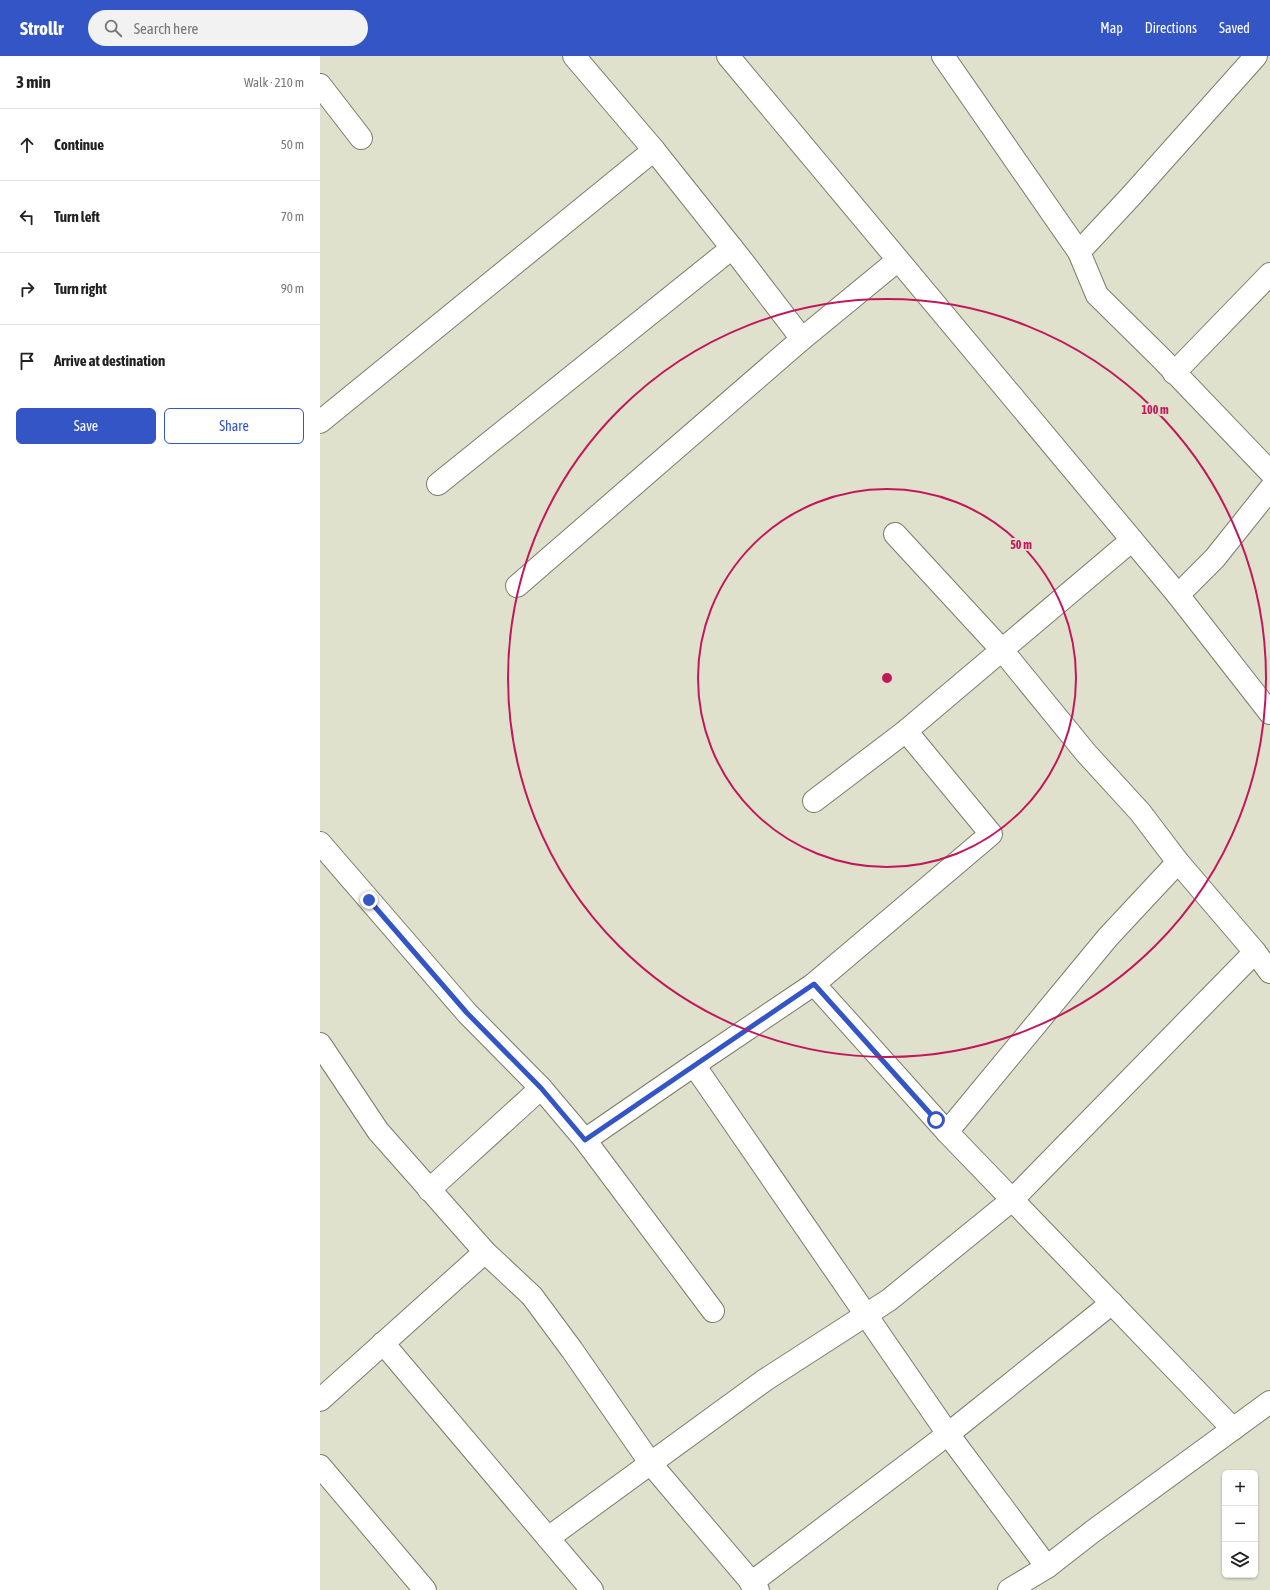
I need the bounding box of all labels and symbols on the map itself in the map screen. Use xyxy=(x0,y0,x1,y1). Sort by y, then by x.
text: 100 m xyxy=(1141,403,1169,417)
text: 50 m xyxy=(1010,538,1032,552)
centre of rings xyxy=(880,671,894,685)
route end xyxy=(360,891,378,909)
route start xyxy=(927,1111,945,1129)

